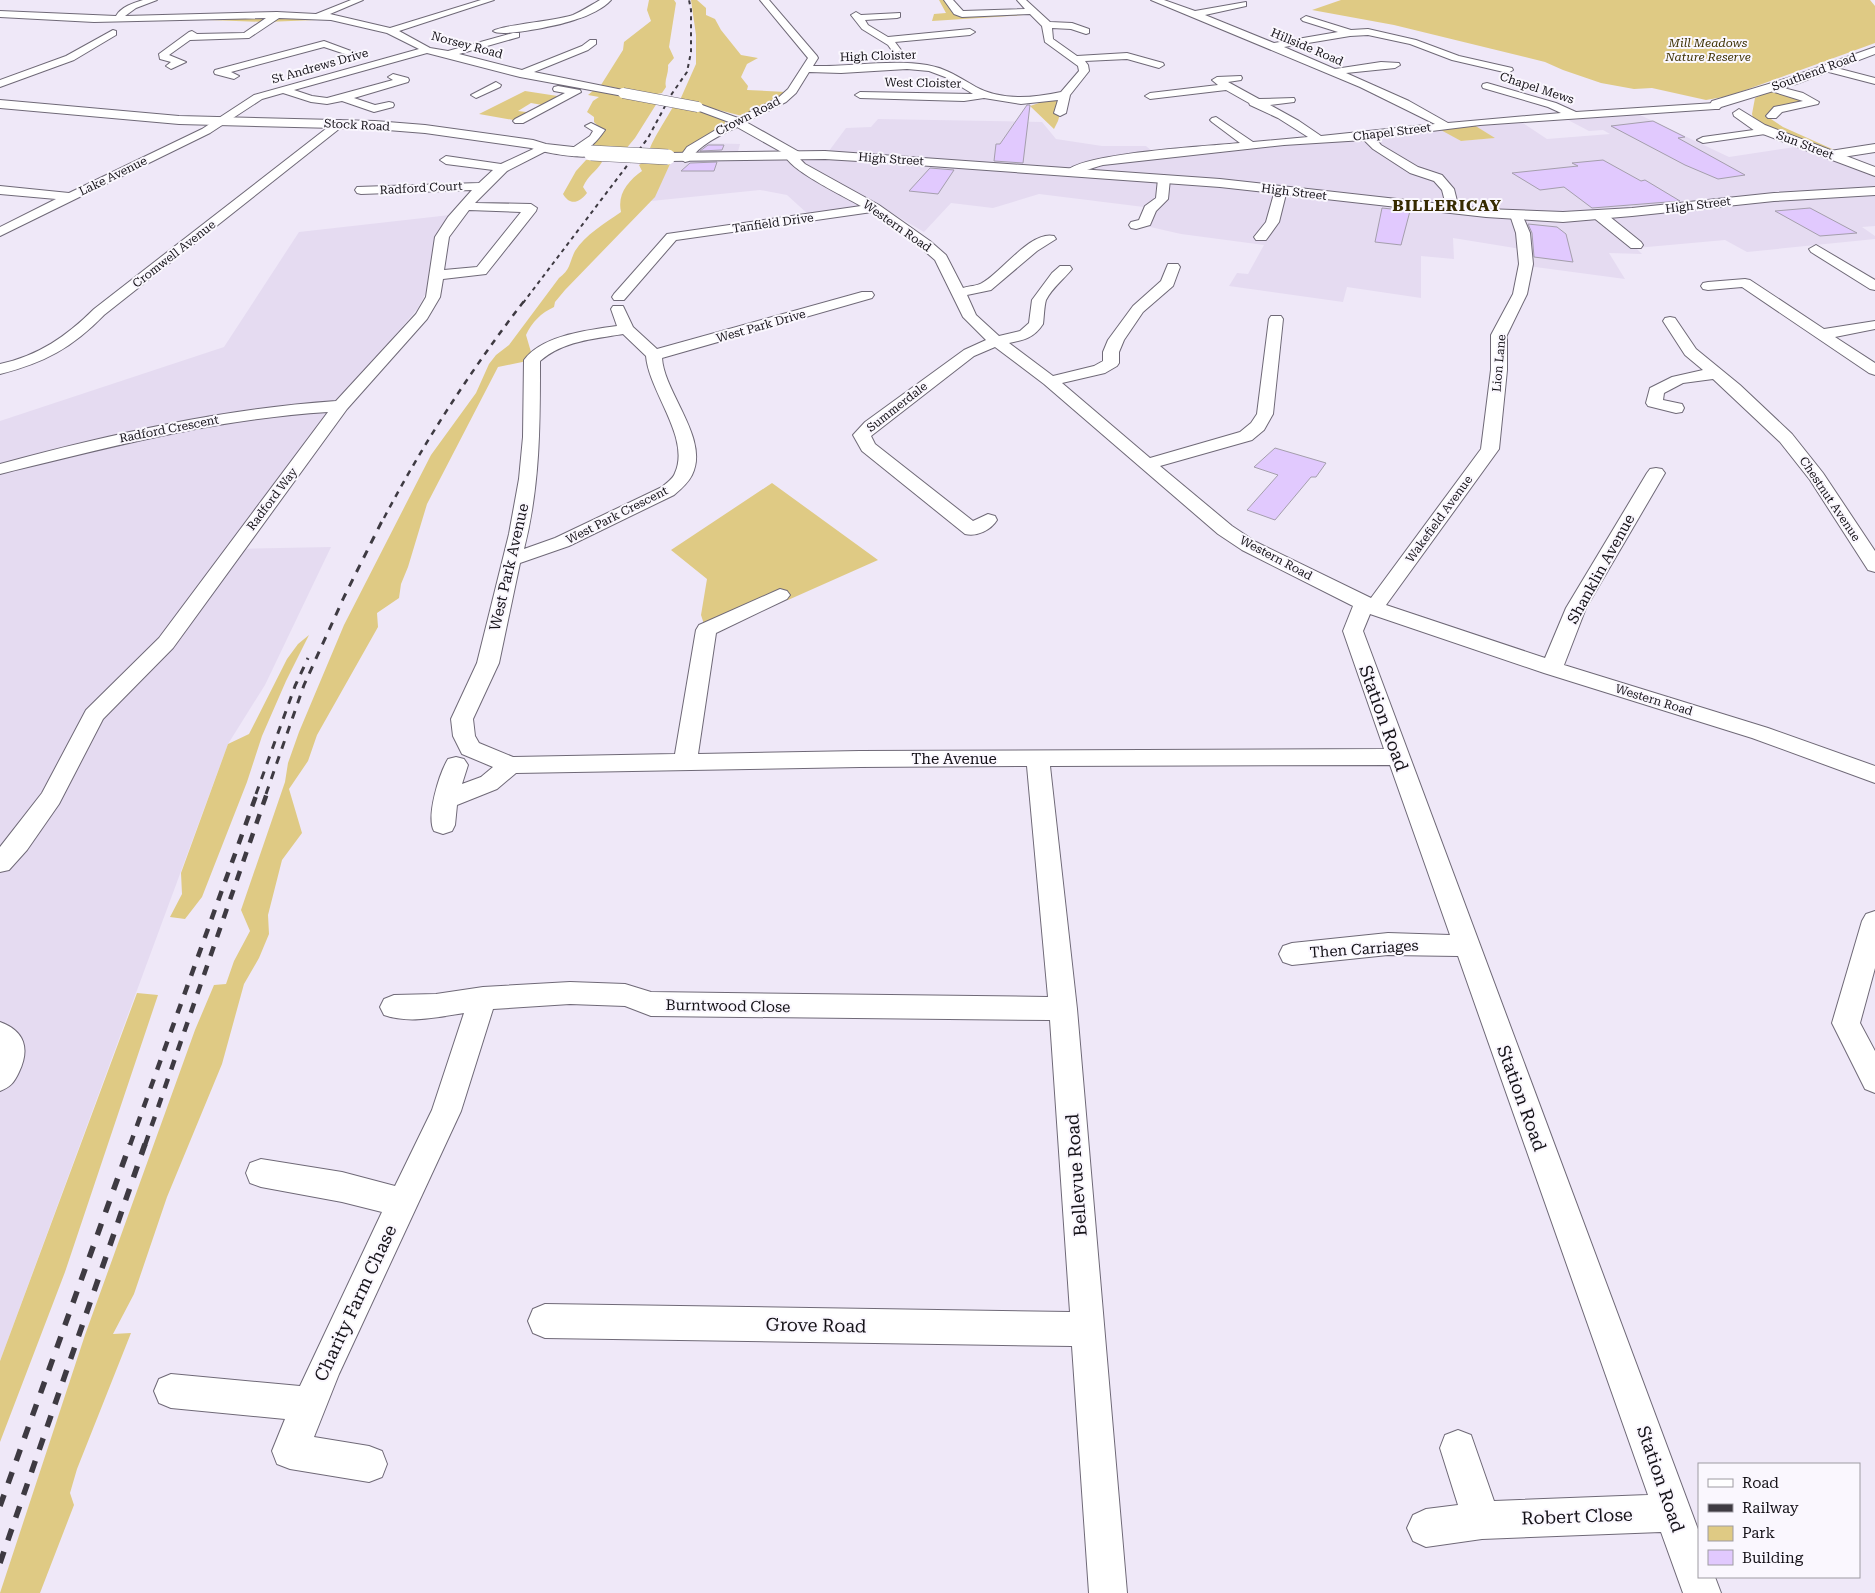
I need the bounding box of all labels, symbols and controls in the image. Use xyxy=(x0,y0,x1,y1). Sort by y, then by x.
street label: Hillside Road xyxy=(1269,25,1346,69)
street label: Norsey Road xyxy=(430,29,505,61)
park label: Mill Meadows Nature Reserve xyxy=(1664,36,1751,64)
street label: St Andrews Drive xyxy=(270,45,370,87)
street label: High Cloister xyxy=(839,48,917,64)
street label: Southend Road xyxy=(1770,50,1859,94)
street label: Chapel Mews xyxy=(1498,69,1576,107)
street label: West Cloister xyxy=(885,75,961,91)
street label: Crown Road xyxy=(713,94,783,138)
street label: Stock Road xyxy=(324,116,391,134)
street label: Chapel Street xyxy=(1352,120,1432,144)
street label: Sun Street xyxy=(1774,128,1836,162)
street label: High Street xyxy=(858,150,925,168)
street label: Lake Avenue xyxy=(77,153,150,199)
street label: Radford Court xyxy=(379,179,463,197)
street label: High Street xyxy=(1260,181,1328,203)
street label: High Street xyxy=(1664,194,1732,216)
district label: BILLERICAY xyxy=(1392,196,1502,215)
street label: Western Road xyxy=(860,197,934,255)
street label: Tanfield Drive xyxy=(732,210,815,236)
street label: Cromwell Avenue xyxy=(130,217,219,291)
street label: West Park Drive xyxy=(715,306,808,345)
street label: Lion Lane xyxy=(1490,333,1509,392)
street label: Summerdale xyxy=(864,379,930,435)
street label: Radford Crescent xyxy=(118,412,220,446)
street label: Chestnut Avenue xyxy=(1797,454,1864,544)
street label: Radford Way xyxy=(244,464,301,533)
street label: Wakefield Avenue xyxy=(1403,472,1475,565)
street label: West Park Crescent xyxy=(564,483,671,547)
street label: West Park Avenue xyxy=(486,502,532,632)
street label: Shanklin Avenue xyxy=(1563,511,1639,627)
street label: Western Road xyxy=(1237,533,1315,583)
street label: Station Road xyxy=(1355,662,1413,774)
street label: Western Road xyxy=(1614,682,1695,718)
street label: The Avenue xyxy=(911,750,997,768)
street label: Then Carriages xyxy=(1309,936,1419,962)
street label: Burntwood Close xyxy=(666,996,790,1016)
street label: Station Road xyxy=(1493,1042,1551,1154)
street label: Bellevue Road xyxy=(1061,1112,1091,1237)
street label: Charity Farm Chase xyxy=(310,1221,401,1385)
street label: Grove Road xyxy=(765,1314,867,1336)
street label: Station Road xyxy=(1633,1423,1689,1535)
legend xyxy=(1698,1463,1860,1578)
text: Road xyxy=(1742,1474,1779,1492)
text: Railway xyxy=(1742,1499,1799,1517)
street label: Robert Close xyxy=(1521,1504,1633,1528)
text: Park xyxy=(1742,1524,1776,1542)
text: Building xyxy=(1742,1549,1804,1567)

